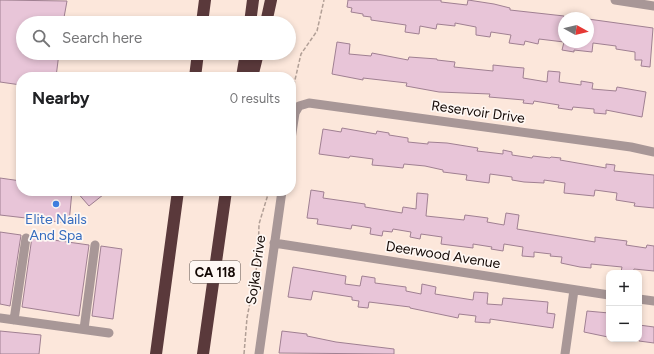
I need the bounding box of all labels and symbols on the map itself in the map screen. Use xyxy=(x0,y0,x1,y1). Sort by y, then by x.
north arrow xyxy=(558,12,594,48)
street label: Reservoir Drive xyxy=(430,97,526,127)
marker: Elite Nails And Spa xyxy=(51,199,61,209)
place label: Elite Nails And Spa xyxy=(25,211,87,244)
street label: Sojka Drive xyxy=(243,234,269,306)
street label: Deerwood Avenue xyxy=(385,238,502,273)
road number: CA 118 xyxy=(190,261,240,283)

